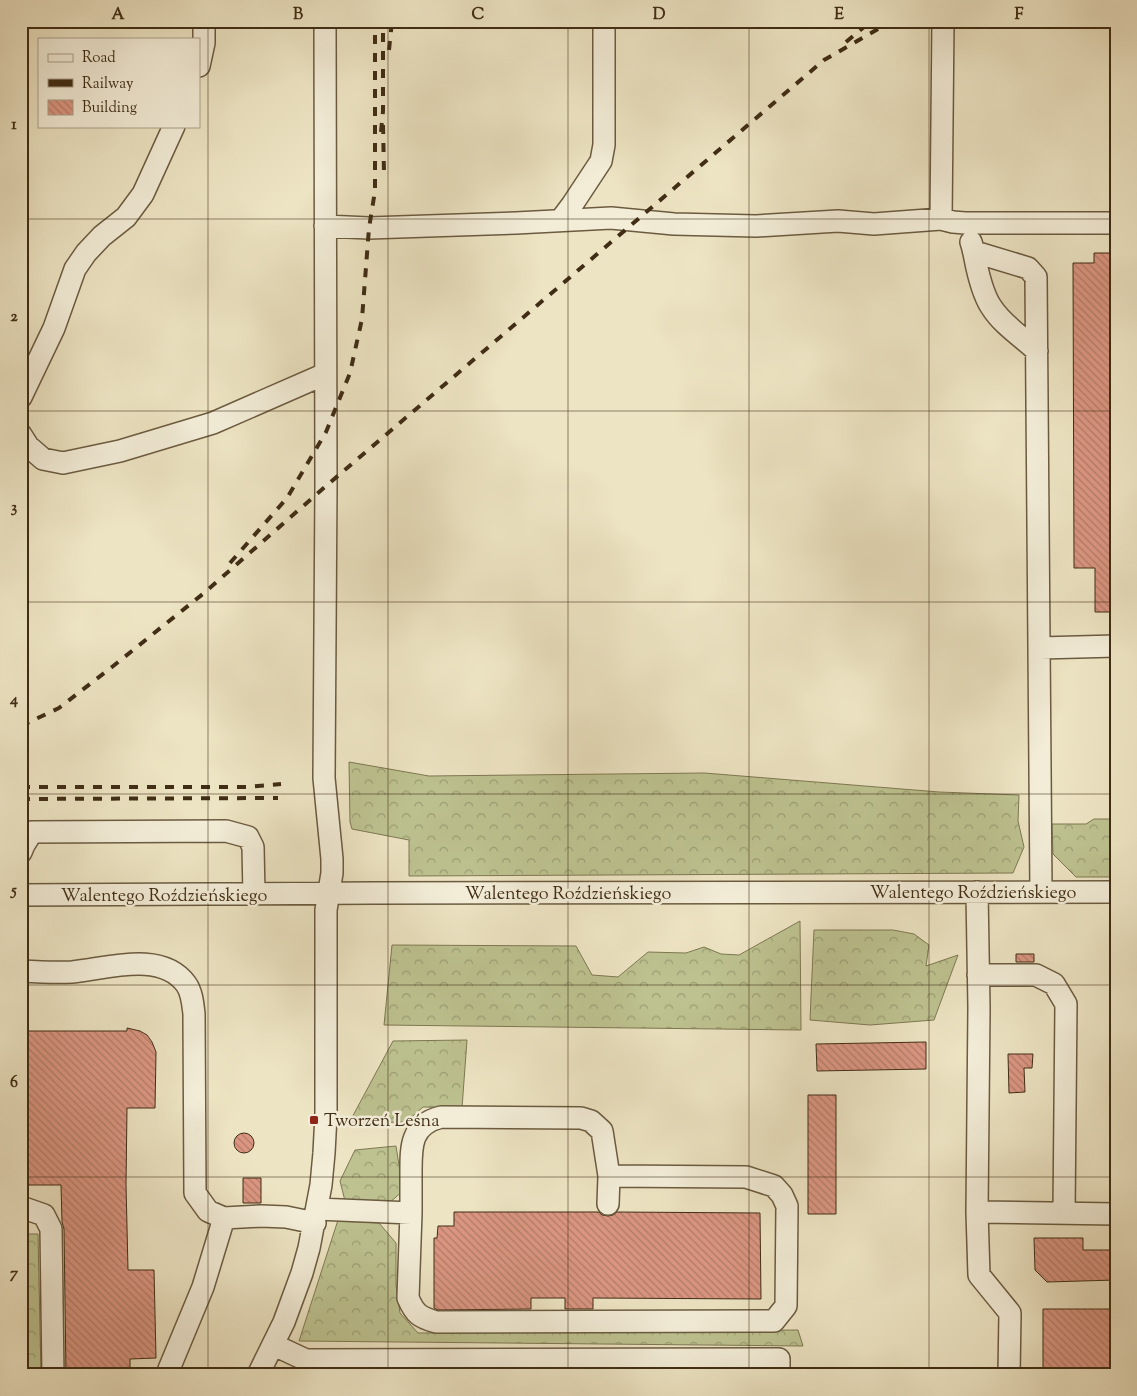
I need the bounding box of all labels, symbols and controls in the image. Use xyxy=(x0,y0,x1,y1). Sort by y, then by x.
text: A xyxy=(112,4,125,27)
text: B xyxy=(293,4,303,27)
text: C xyxy=(472,4,485,27)
text: D xyxy=(653,4,666,27)
text: E xyxy=(834,4,844,27)
text: F xyxy=(1015,4,1024,27)
legend xyxy=(38,38,200,128)
text: Road xyxy=(82,48,116,69)
text: Railway xyxy=(82,74,134,95)
text: Building xyxy=(82,98,137,119)
text: 1 xyxy=(11,114,17,137)
text: 2 xyxy=(10,306,18,329)
text: 3 xyxy=(11,497,18,520)
text: 4 xyxy=(9,689,18,712)
text: 5 xyxy=(9,880,17,903)
street label: Walentego Roździeńskiego xyxy=(870,881,1077,907)
street label: Walentego Roździeńskiego xyxy=(465,882,672,908)
street label: Walentego Roździeńskiego xyxy=(61,884,268,910)
text: 6 xyxy=(10,1072,18,1095)
place label: Tworzeń Leśna xyxy=(324,1109,440,1135)
marker: Tworzeń Leśna xyxy=(308,1114,320,1126)
text: 7 xyxy=(10,1263,19,1286)

